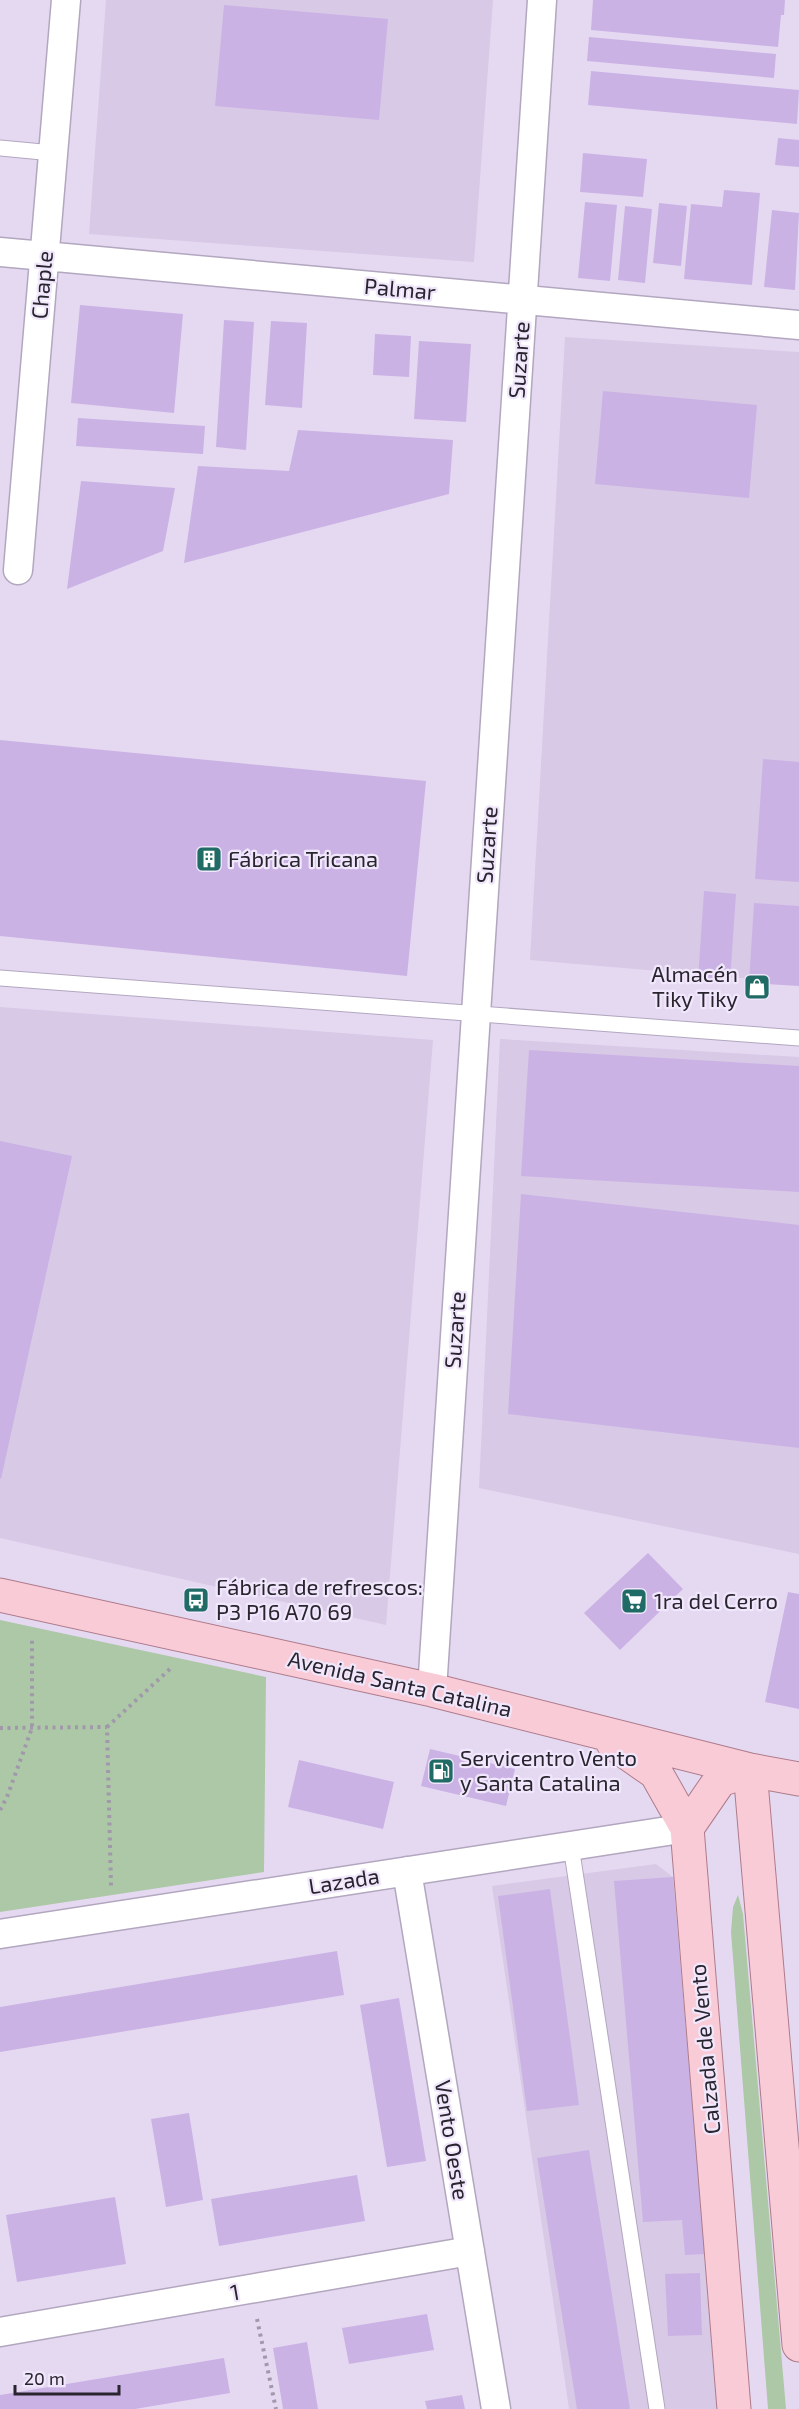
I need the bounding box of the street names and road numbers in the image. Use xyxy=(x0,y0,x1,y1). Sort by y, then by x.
street label: Chaple xyxy=(25,250,57,320)
street label: Palmar xyxy=(363,272,437,304)
street label: Suzarte xyxy=(502,321,534,399)
street label: Suzarte xyxy=(470,806,502,884)
street label: Suzarte xyxy=(438,1291,470,1369)
street label: Avenida Santa Catalina xyxy=(286,1645,515,1721)
street label: Lazada xyxy=(307,1862,381,1898)
street label: Calzada de Vento xyxy=(684,1963,724,2135)
street label: Vento Oeste xyxy=(431,2078,475,2202)
street label: 1 xyxy=(228,2277,241,2305)

